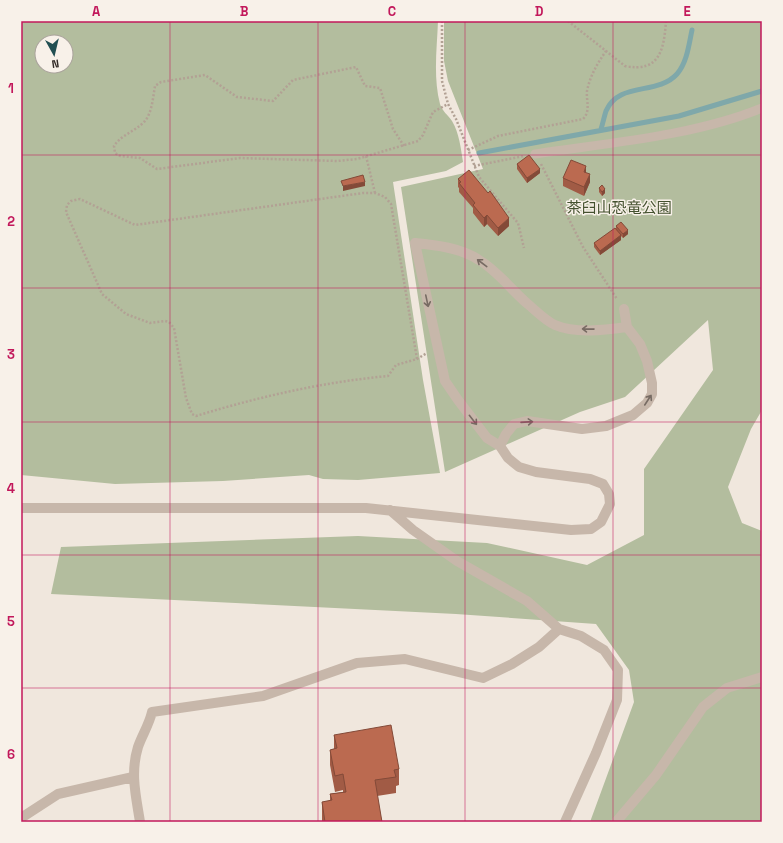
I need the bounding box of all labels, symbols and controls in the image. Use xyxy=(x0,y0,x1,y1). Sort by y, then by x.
text: A xyxy=(92,3,101,20)
text: B xyxy=(240,3,249,20)
text: C xyxy=(388,3,396,20)
text: D xyxy=(535,3,544,20)
text: E xyxy=(683,3,691,20)
north arrow xyxy=(34,34,74,74)
text: N xyxy=(51,56,60,71)
text: 1 xyxy=(8,80,14,97)
park label: 茶臼山恐竜公園 xyxy=(566,198,672,217)
text: 2 xyxy=(7,213,15,230)
one-way arrow xyxy=(477,258,488,267)
one-way arrow xyxy=(423,294,431,307)
one-way arrow xyxy=(582,325,595,333)
text: 3 xyxy=(7,346,15,363)
one-way arrow xyxy=(644,395,652,406)
one-way arrow xyxy=(469,414,477,425)
one-way arrow xyxy=(520,419,533,426)
text: 4 xyxy=(7,480,15,497)
text: 5 xyxy=(7,613,15,630)
text: 6 xyxy=(7,746,15,763)

